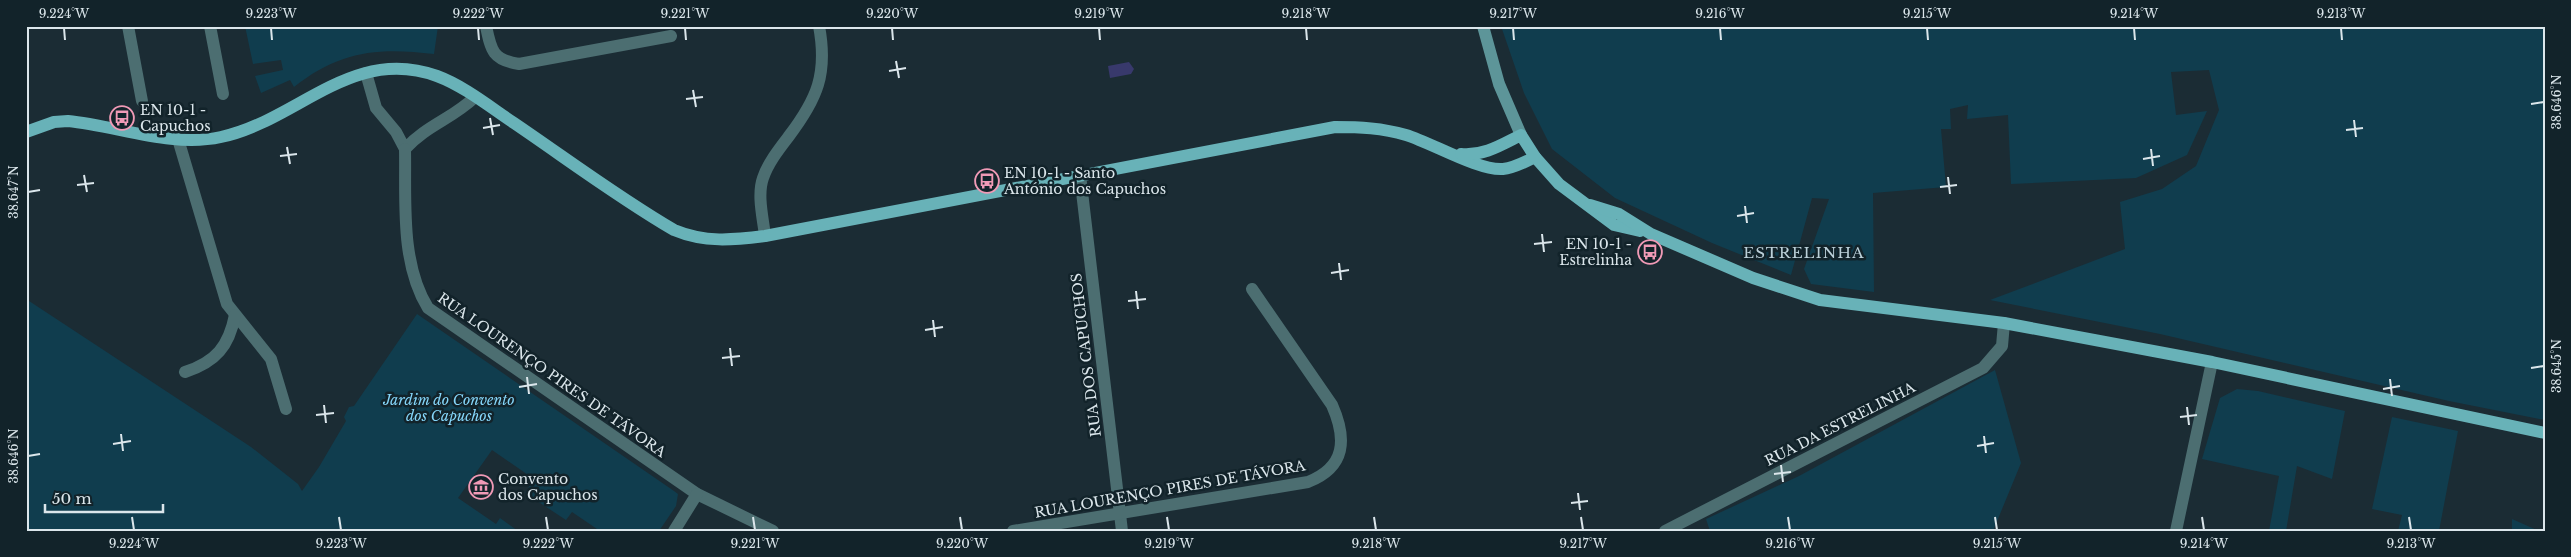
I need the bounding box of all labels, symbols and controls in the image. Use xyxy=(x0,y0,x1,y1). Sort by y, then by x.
text: 9.224°W xyxy=(39,6,90,21)
text: 9.223°W xyxy=(245,6,297,21)
text: 9.222°W xyxy=(452,6,504,21)
text: 9.221°W xyxy=(661,6,710,21)
text: 9.220°W xyxy=(866,6,919,21)
text: 9.219°W xyxy=(1074,6,1125,21)
text: 9.218°W xyxy=(1282,6,1331,21)
text: 9.217°W xyxy=(1489,6,1538,21)
text: 9.216°W xyxy=(1695,6,1746,21)
text: 9.215°W xyxy=(1903,6,1952,21)
text: 9.214°W xyxy=(2110,6,2159,21)
text: 9.213°W xyxy=(2317,6,2366,21)
text: 38.646°N xyxy=(2549,74,2564,130)
place label: EN 10-1 - Capuchos xyxy=(140,101,211,135)
bus stop icon: EN 10-1 - Capuchos xyxy=(109,105,135,131)
place label: EN 10-1 - Santo António dos Capuchos xyxy=(1003,164,1166,198)
text: 38.647°N xyxy=(6,165,21,219)
bus stop icon: EN 10-1 - Santo António dos Capuchos xyxy=(974,168,1000,194)
place label: EN 10-1 - Estrelinha xyxy=(1559,235,1632,269)
bus stop icon: EN 10-1 - Estrelinha xyxy=(1637,239,1663,265)
district label: ESTRELINHA xyxy=(1743,243,1865,262)
street label: RUA DOS CAPUCHOS xyxy=(1067,272,1105,438)
street label: RUA LOURENÇO PIRES DE TÁVORA xyxy=(434,289,670,461)
text: 38.645°N xyxy=(2549,339,2564,393)
street label: RUA DA ESTRELINHA xyxy=(1762,378,1918,470)
park label: Jardim do Convento dos Capuchos xyxy=(382,391,515,425)
text: 38.646°N xyxy=(6,428,21,484)
street label: RUA LOURENÇO PIRES DE TÁVORA xyxy=(1033,456,1307,522)
place label: Convento dos Capuchos xyxy=(498,470,598,504)
museum icon: Convento dos Capuchos xyxy=(468,474,494,500)
scale bar xyxy=(45,482,162,514)
text: 50 m xyxy=(52,489,92,508)
text: 9.224°W xyxy=(109,536,160,551)
text: 9.223°W xyxy=(315,536,367,551)
text: 9.222°W xyxy=(522,536,574,551)
text: 9.221°W xyxy=(731,536,780,551)
text: 9.220°W xyxy=(936,536,989,551)
text: 9.219°W xyxy=(1144,536,1195,551)
text: 9.218°W xyxy=(1352,536,1401,551)
text: 9.217°W xyxy=(1559,536,1608,551)
text: 9.216°W xyxy=(1765,536,1816,551)
text: 9.215°W xyxy=(1973,536,2022,551)
text: 9.214°W xyxy=(2180,536,2229,551)
text: 9.213°W xyxy=(2387,536,2436,551)

